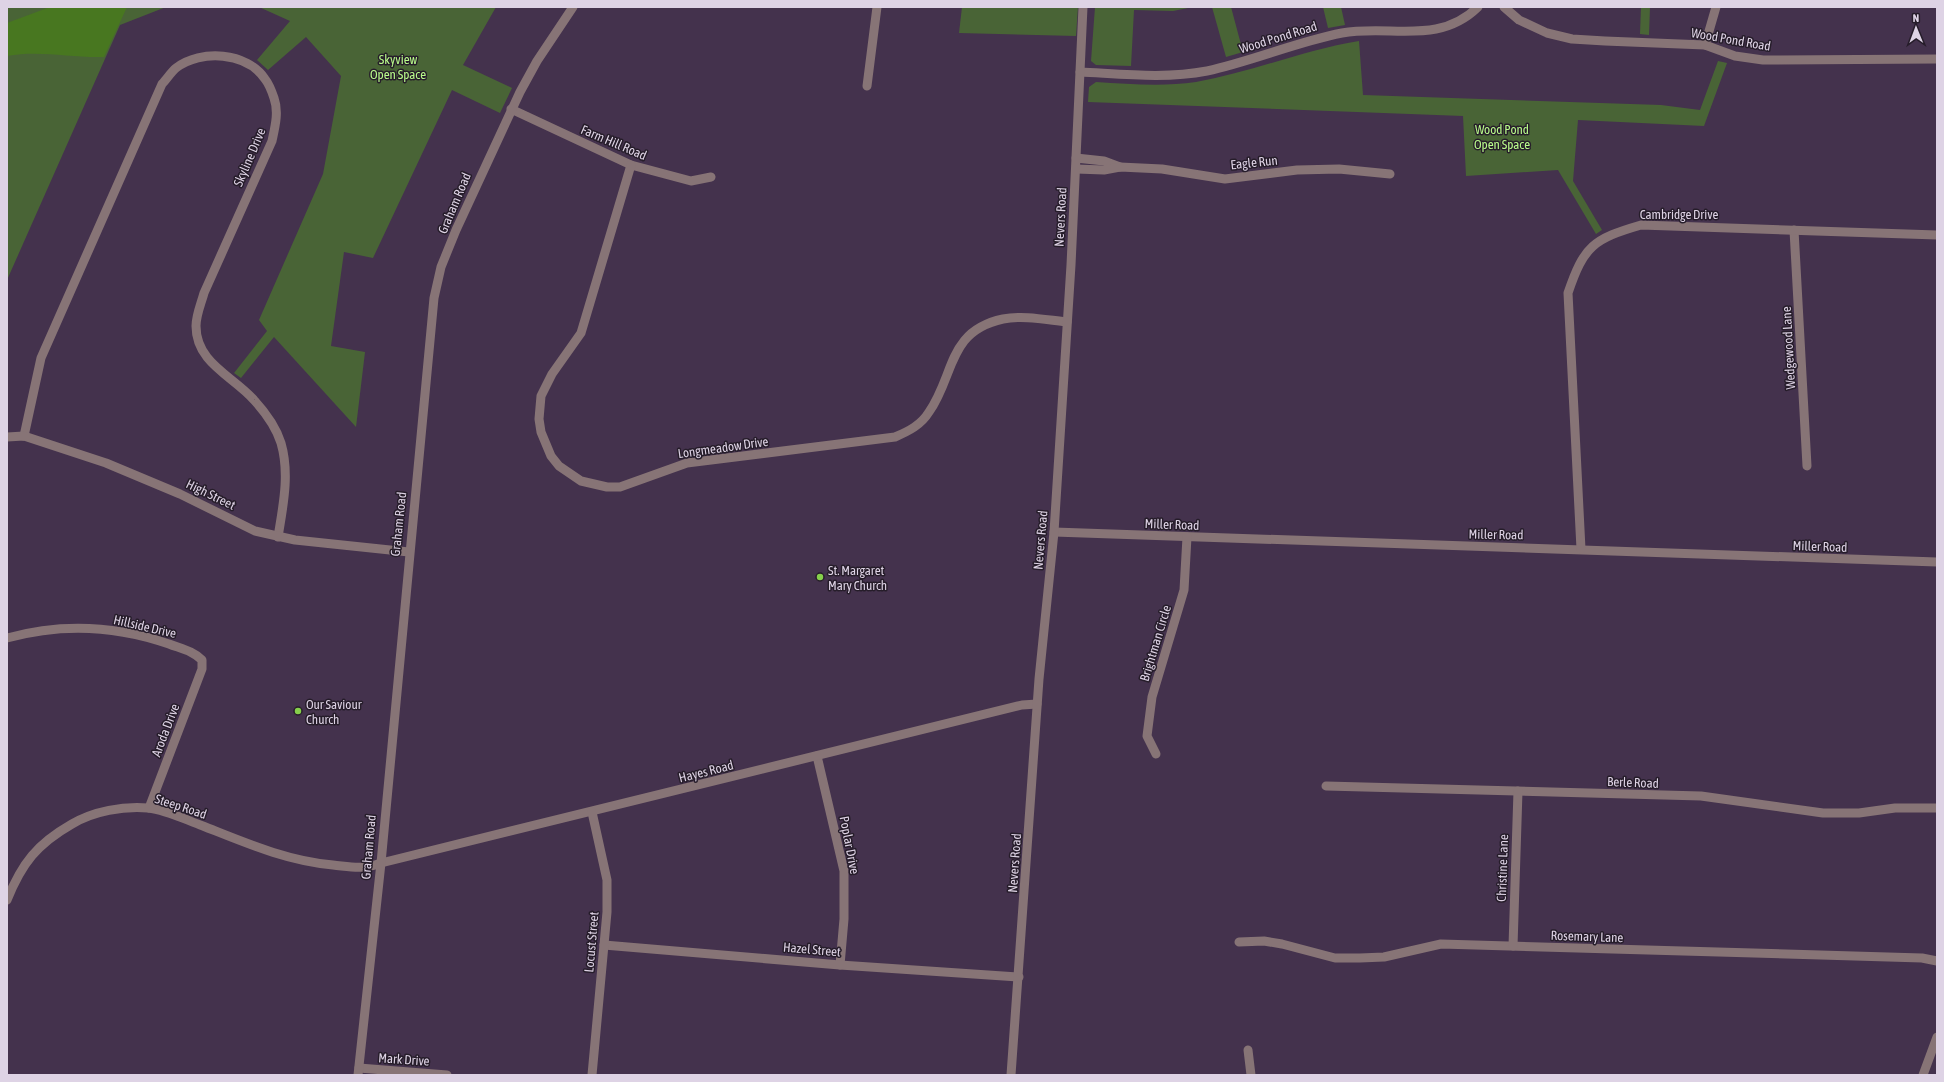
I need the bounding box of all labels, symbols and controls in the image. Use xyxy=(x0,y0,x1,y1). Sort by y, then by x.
north arrow xyxy=(1896,8,1936,48)
text: N xyxy=(1912,12,1919,24)
street label: Wood Pond Road xyxy=(1237,19,1319,56)
street label: Wood Pond Road xyxy=(1690,25,1772,54)
park label: Skyview Open Space xyxy=(370,52,426,82)
street label: Farm Hill Road xyxy=(579,122,649,163)
park label: Wood Pond Open Space xyxy=(1474,122,1530,152)
street label: Skyline Drive xyxy=(230,126,269,189)
street label: Eagle Run xyxy=(1230,153,1278,172)
street label: Graham Road xyxy=(435,170,474,236)
street label: Nevers Road xyxy=(1051,187,1070,247)
street label: Cambridge Drive xyxy=(1640,207,1718,222)
street label: Wedgewood Lane xyxy=(1779,306,1798,390)
street label: Longmeadow Drive xyxy=(677,434,769,461)
street label: High Street xyxy=(184,476,238,513)
street label: Graham Road xyxy=(388,491,409,557)
street label: Nevers Road xyxy=(1030,510,1051,570)
street label: Miller Road xyxy=(1144,516,1200,533)
street label: Miller Road xyxy=(1468,527,1524,542)
street label: Miller Road xyxy=(1792,538,1848,555)
place label: St. Margaret Mary Church xyxy=(828,563,887,593)
marker: St. Margaret Mary Church xyxy=(815,572,825,582)
street label: Brightman Circle xyxy=(1137,603,1174,683)
street label: Hillside Drive xyxy=(112,612,178,641)
place label: Our Saviour Church xyxy=(306,697,362,727)
street label: Aroda Drive xyxy=(149,701,182,759)
marker: Our Saviour Church xyxy=(293,706,303,716)
street label: Hayes Road xyxy=(677,757,735,786)
street label: Berle Road xyxy=(1607,774,1659,791)
street label: Steep Road xyxy=(153,791,209,822)
street label: Graham Road xyxy=(358,814,379,880)
street label: Poplar Drive xyxy=(837,815,863,876)
street label: Nevers Road xyxy=(1005,833,1024,893)
street label: Christine Lane xyxy=(1494,834,1511,902)
street label: Locust Street xyxy=(581,911,602,973)
street label: Rosemary Lane xyxy=(1550,928,1624,945)
street label: Hazel Street xyxy=(783,940,842,960)
street label: Mark Drive xyxy=(378,1050,430,1069)

